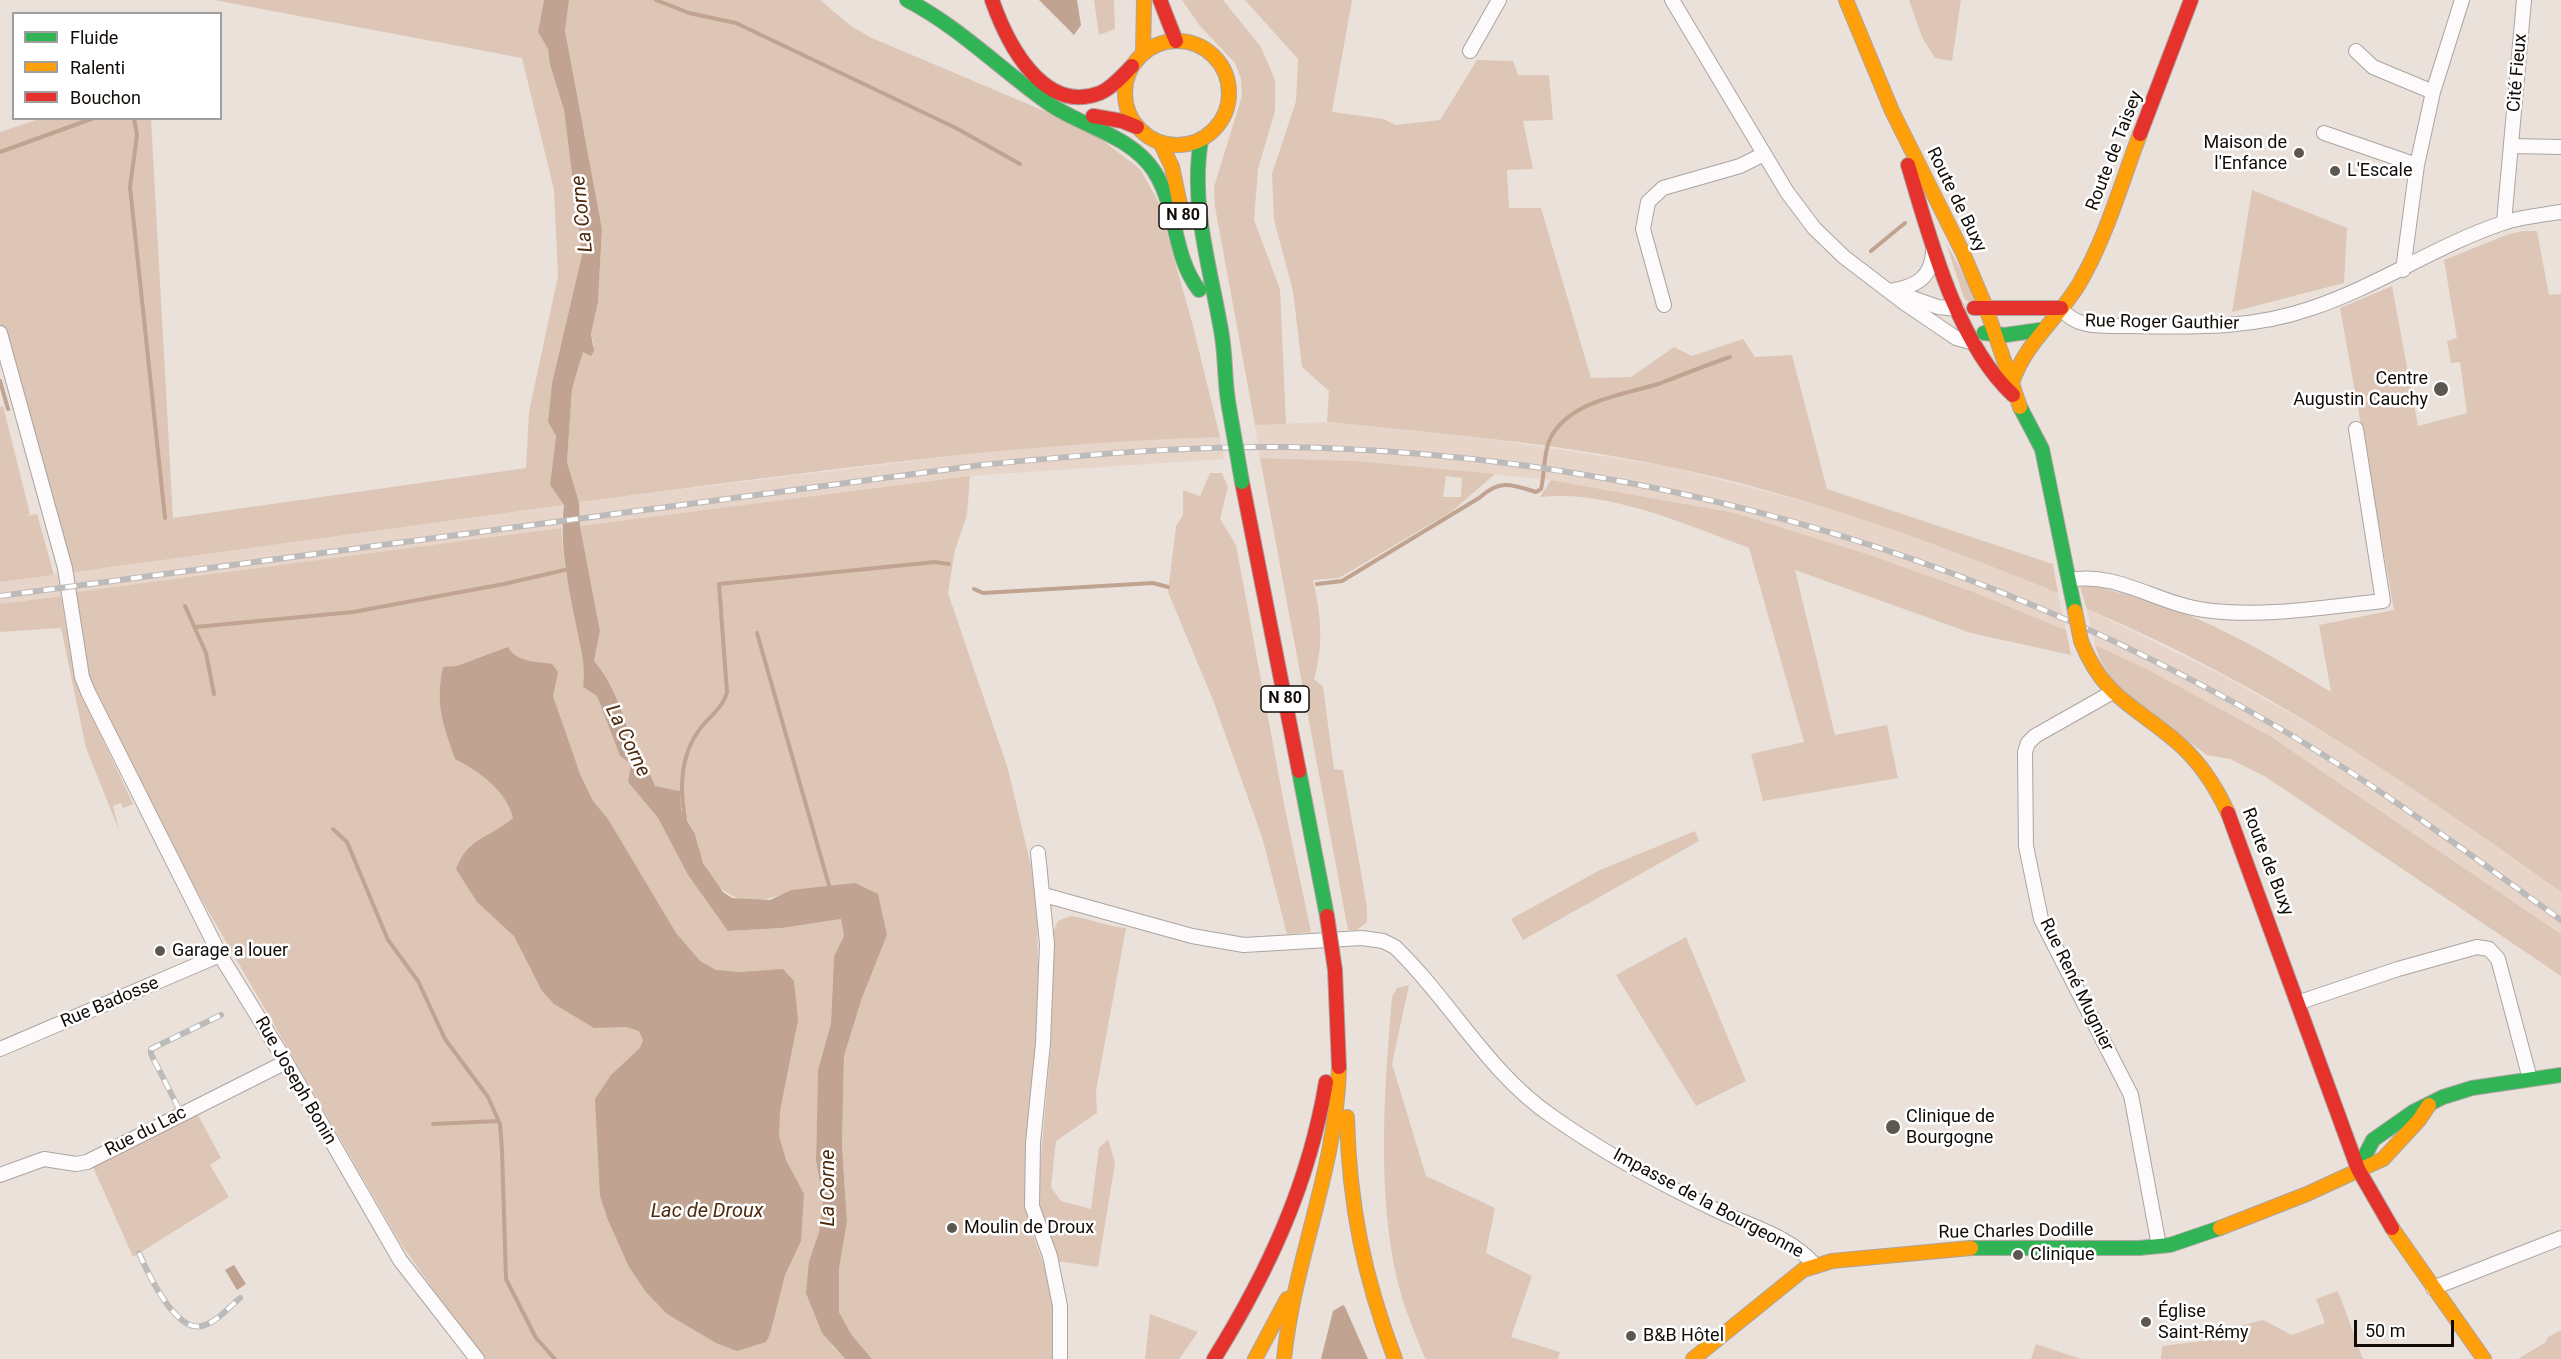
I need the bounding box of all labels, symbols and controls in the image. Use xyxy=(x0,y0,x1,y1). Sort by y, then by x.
legend xyxy=(12,12,222,120)
text: Fluide xyxy=(70,27,118,48)
street label: Cité Fieux xyxy=(2504,33,2532,113)
text: Ralenti xyxy=(70,57,125,78)
text: Bouchon xyxy=(70,87,141,108)
street label: Route de Taisey xyxy=(2082,88,2148,214)
place label: Maison de l'Enfance xyxy=(2203,132,2287,174)
street label: Route de Buxy xyxy=(1921,144,1991,256)
marker: Maison de l'Enfance xyxy=(2292,146,2306,160)
place label: L'Escale xyxy=(2347,160,2412,182)
marker: L'Escale xyxy=(2328,164,2342,178)
water label: La Corne xyxy=(567,174,599,254)
road number: N 80 xyxy=(1159,203,1207,229)
street label: Rue Roger Gauthier xyxy=(2085,311,2239,335)
place label: Centre Augustin Cauchy xyxy=(2293,368,2428,410)
marker: Centre Augustin Cauchy xyxy=(2432,380,2450,398)
road number: N 80 xyxy=(1261,686,1309,712)
water label: La Corne xyxy=(599,701,655,781)
street label: Route de Buxy xyxy=(2237,805,2297,919)
street label: Rue René Mugnier xyxy=(2034,915,2118,1055)
place label: Garage a louer xyxy=(172,940,288,962)
marker: Garage a louer xyxy=(153,944,167,958)
street label: Rue Badosse xyxy=(58,973,162,1033)
street label: Rue Joseph Bonin xyxy=(250,1013,340,1149)
street label: Rue du Lac xyxy=(102,1102,190,1162)
place label: Clinique de Bourgogne xyxy=(1906,1106,1995,1148)
marker: Clinique de Bourgogne xyxy=(1884,1118,1902,1136)
street label: Impasse de la Bourgeonne xyxy=(1609,1145,1807,1263)
water label: La Corne xyxy=(817,1149,841,1227)
water label: Lac de Droux xyxy=(651,1200,763,1224)
place label: Moulin de Droux xyxy=(964,1217,1094,1239)
street label: Rue Charles Dodille xyxy=(1938,1220,2094,1244)
marker: Moulin de Droux xyxy=(945,1221,959,1235)
place label: Clinique xyxy=(2030,1244,2094,1266)
marker: Clinique xyxy=(2011,1248,2025,1262)
place label: Église Saint-Rémy xyxy=(2158,1301,2249,1344)
scale bar xyxy=(2357,1308,2458,1346)
marker: Église Saint-Rémy xyxy=(2139,1315,2153,1329)
text: 50 m xyxy=(2365,1320,2405,1341)
place label: B&B Hôtel xyxy=(1643,1325,1724,1347)
marker: B&B Hôtel xyxy=(1624,1329,1638,1343)

